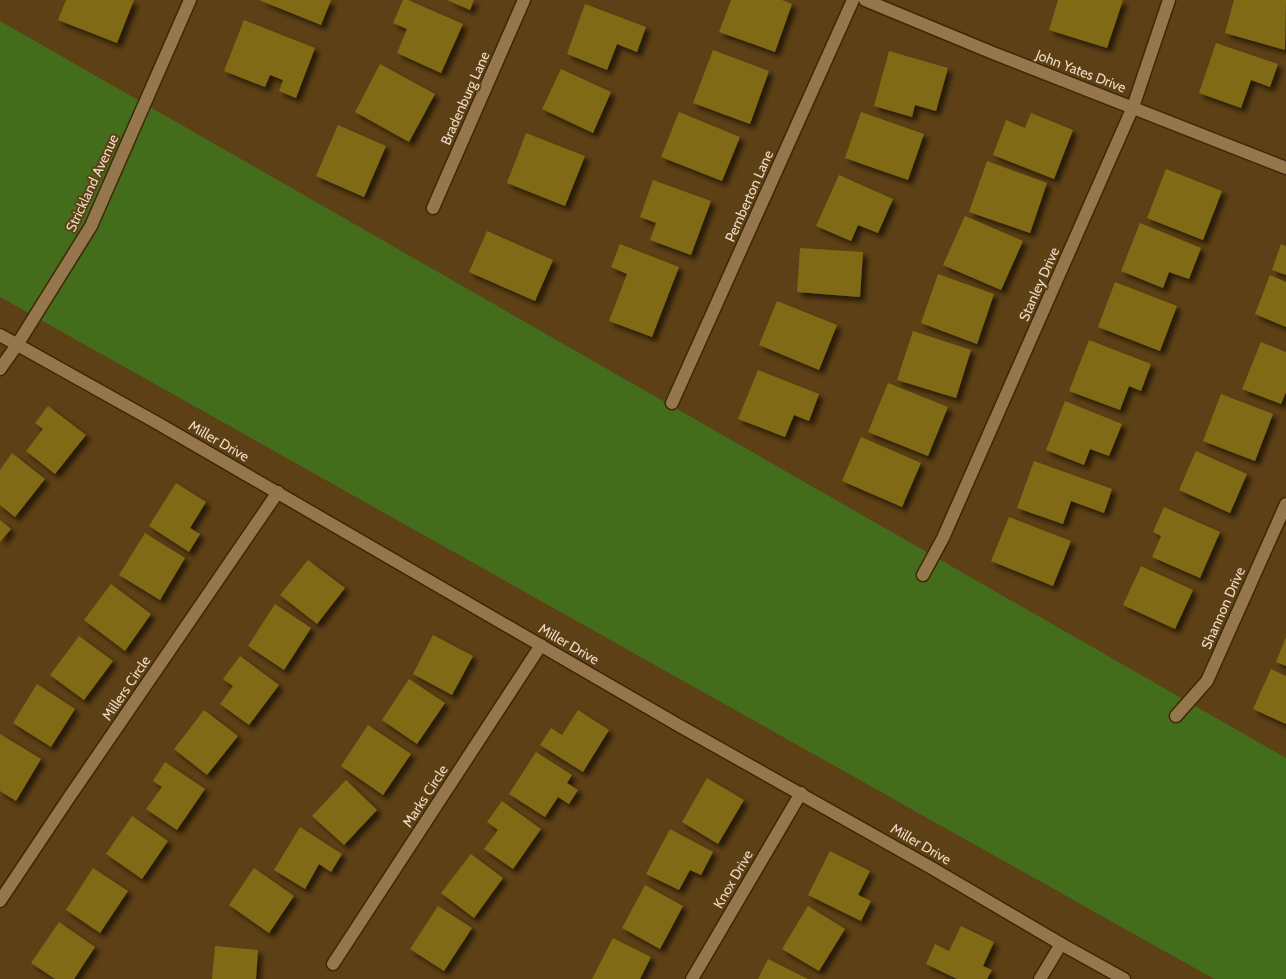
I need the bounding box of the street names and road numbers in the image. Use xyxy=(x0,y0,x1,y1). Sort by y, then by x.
street label: John Yates Drive xyxy=(1032,45,1129,96)
street label: Bradenburg Lane xyxy=(436,48,494,148)
street label: Strickland Avenue xyxy=(61,131,123,235)
street label: Pemberton Lane xyxy=(721,147,777,245)
street label: Stanley Drive xyxy=(1015,244,1063,324)
street label: Miller Drive xyxy=(186,416,252,466)
street label: Shannon Drive xyxy=(1197,564,1249,652)
street label: Miller Drive xyxy=(536,619,602,669)
street label: Millers Circle xyxy=(98,652,154,724)
street label: Marks Circle xyxy=(398,761,452,831)
street label: Miller Drive xyxy=(888,819,954,869)
street label: Knox Drive xyxy=(709,847,757,911)

